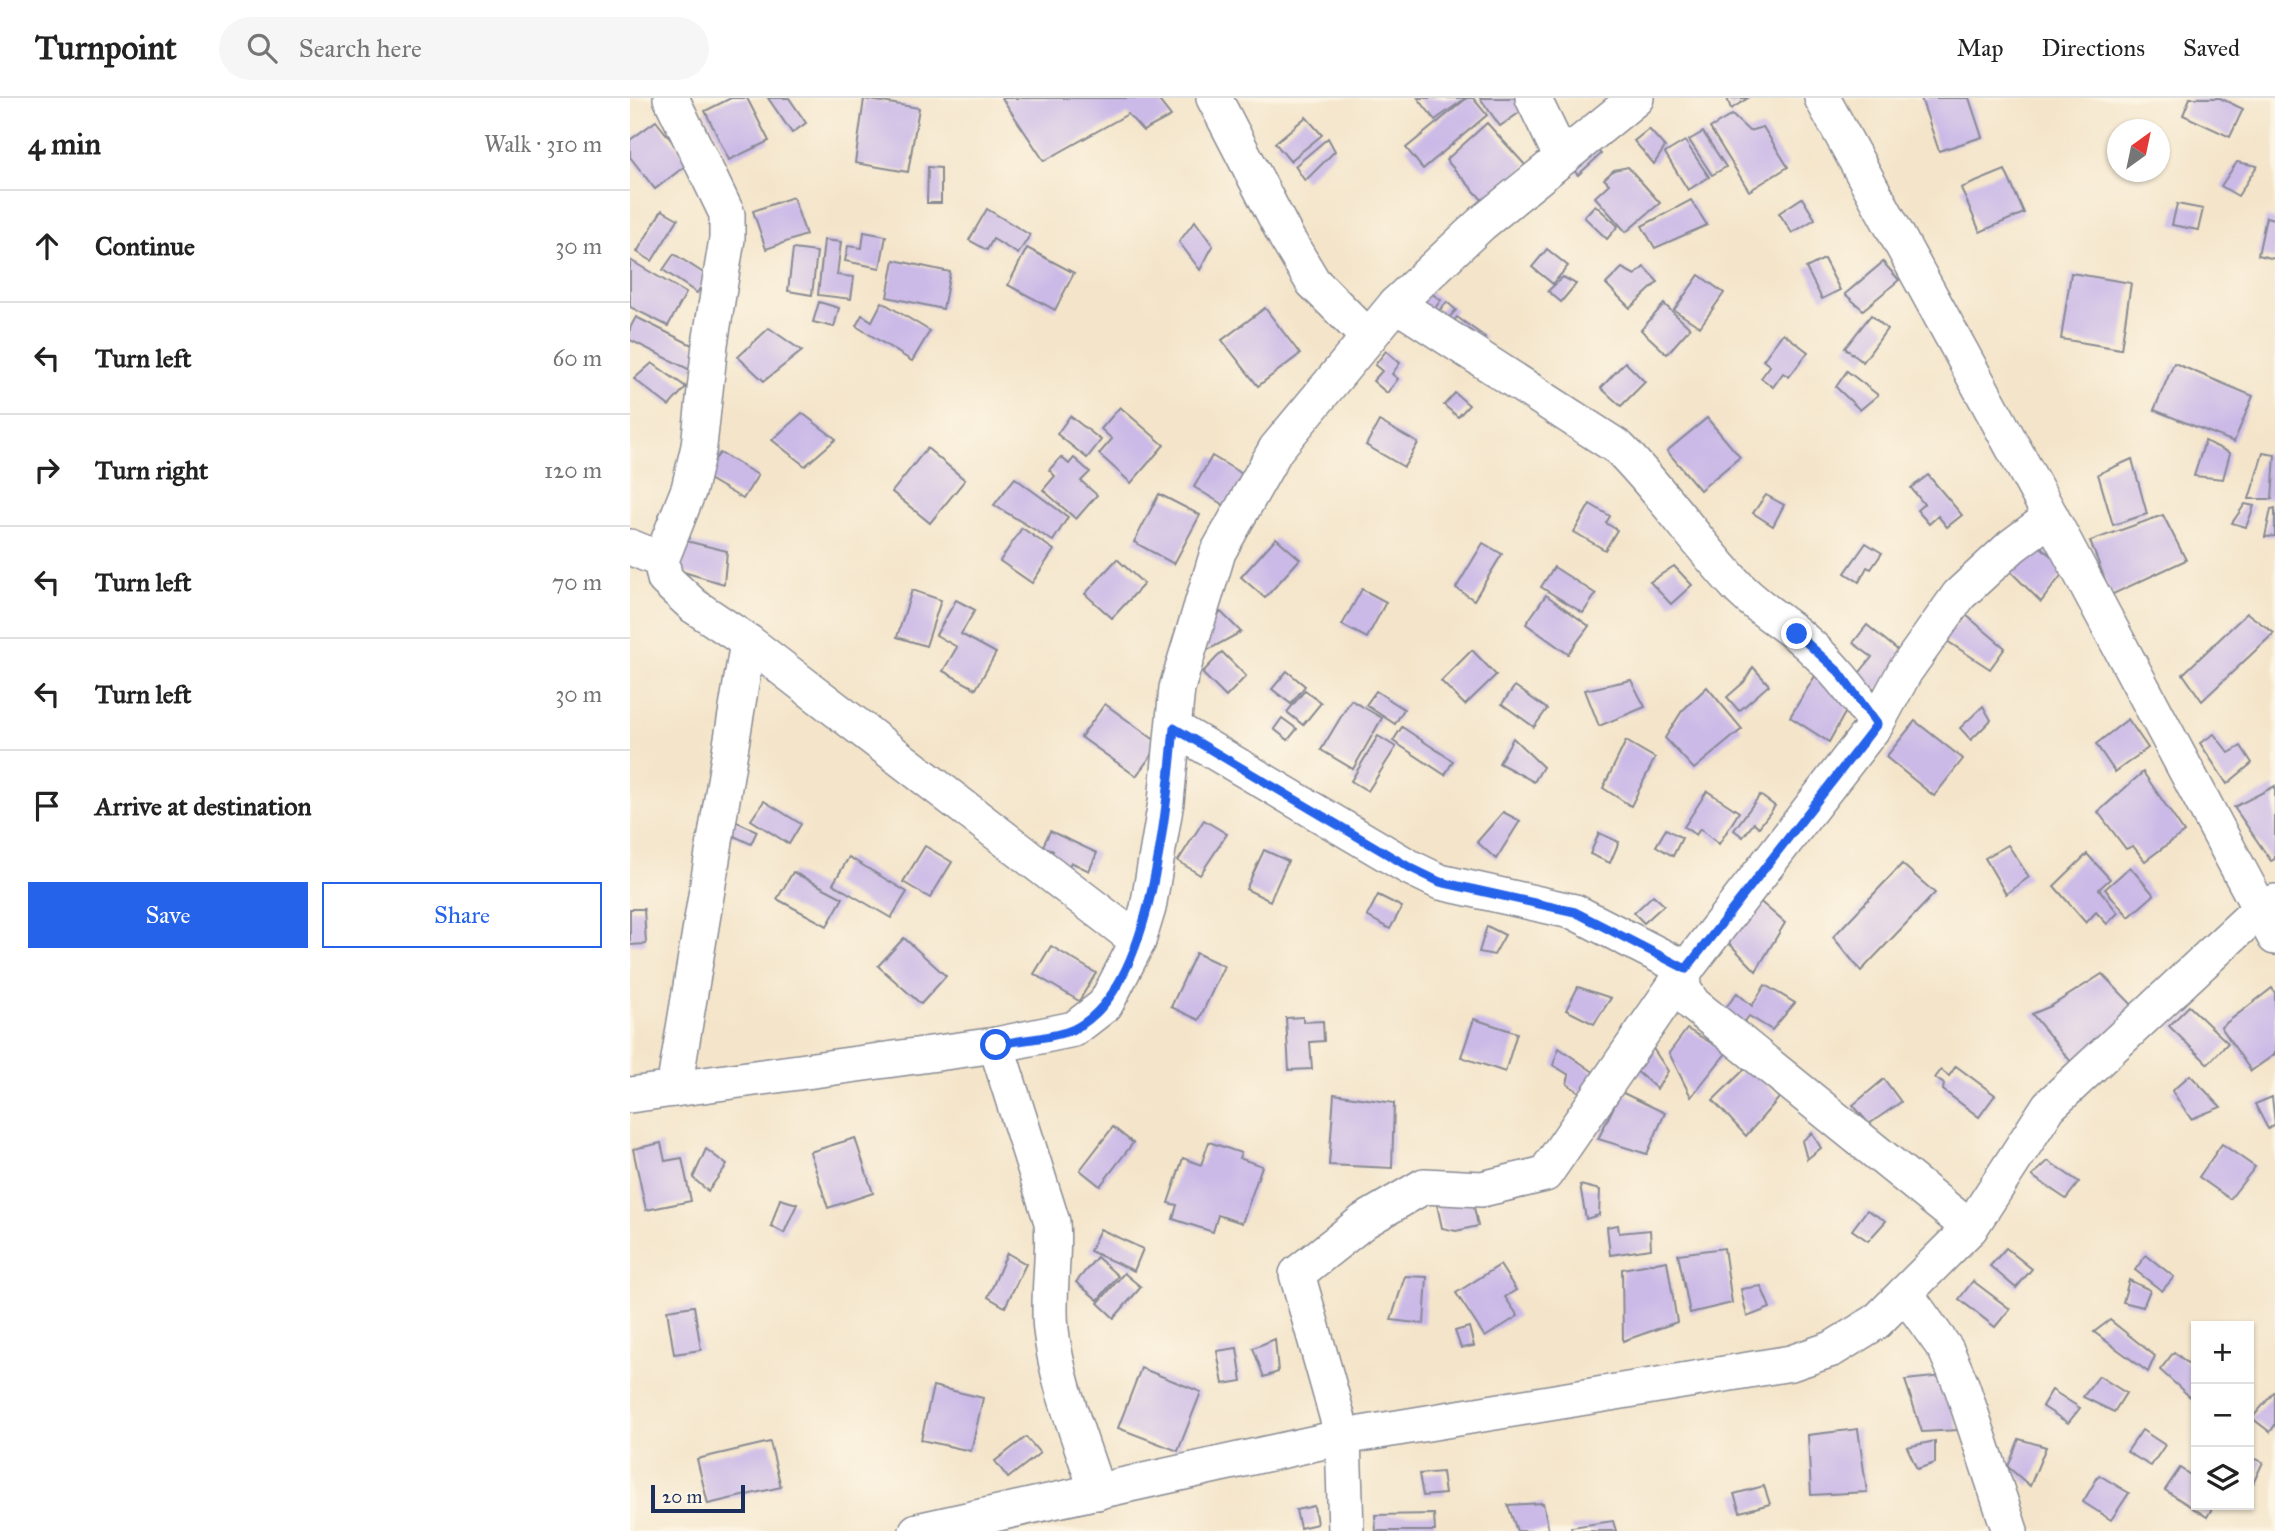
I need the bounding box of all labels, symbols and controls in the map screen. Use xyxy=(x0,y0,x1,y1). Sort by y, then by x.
search box xyxy=(219,17,709,80)
text: Turnpoint xyxy=(35,28,177,68)
icon: search xyxy=(243,29,281,67)
text: Search here xyxy=(299,32,422,64)
text: Map xyxy=(1957,33,2004,63)
text: Directions xyxy=(2042,33,2145,63)
text: Saved xyxy=(2183,33,2240,63)
north arrow xyxy=(2107,119,2170,182)
text: 4 min xyxy=(28,126,101,162)
text: Walk · 310 m xyxy=(484,130,602,158)
icon: ahead xyxy=(28,227,66,265)
text: Continue xyxy=(95,230,195,262)
text: 30 m xyxy=(555,232,602,260)
icon: left xyxy=(28,339,66,377)
text: Turn left xyxy=(95,342,191,374)
text: 60 m xyxy=(553,344,602,372)
icon: right xyxy=(28,451,66,489)
text: Turn right xyxy=(95,454,208,486)
text: 120 m xyxy=(544,456,602,484)
icon: left xyxy=(28,563,66,601)
text: Turn left xyxy=(95,566,191,598)
text: 70 m xyxy=(552,568,602,596)
route end xyxy=(1781,618,1812,649)
icon: left xyxy=(28,675,66,713)
text: Turn left xyxy=(95,678,191,710)
text: 30 m xyxy=(555,680,602,708)
icon: arrive xyxy=(28,787,66,825)
text: Arrive at destination xyxy=(95,790,312,822)
button: Save xyxy=(28,882,308,948)
button: Share xyxy=(322,882,602,948)
route start xyxy=(980,1029,1011,1060)
map controls xyxy=(2191,1321,2254,1510)
button: + xyxy=(2191,1321,2254,1384)
button: − xyxy=(2191,1384,2254,1447)
button: layers xyxy=(2191,1447,2254,1510)
scale bar xyxy=(651,1482,746,1514)
text: 20 m xyxy=(662,1485,703,1508)

